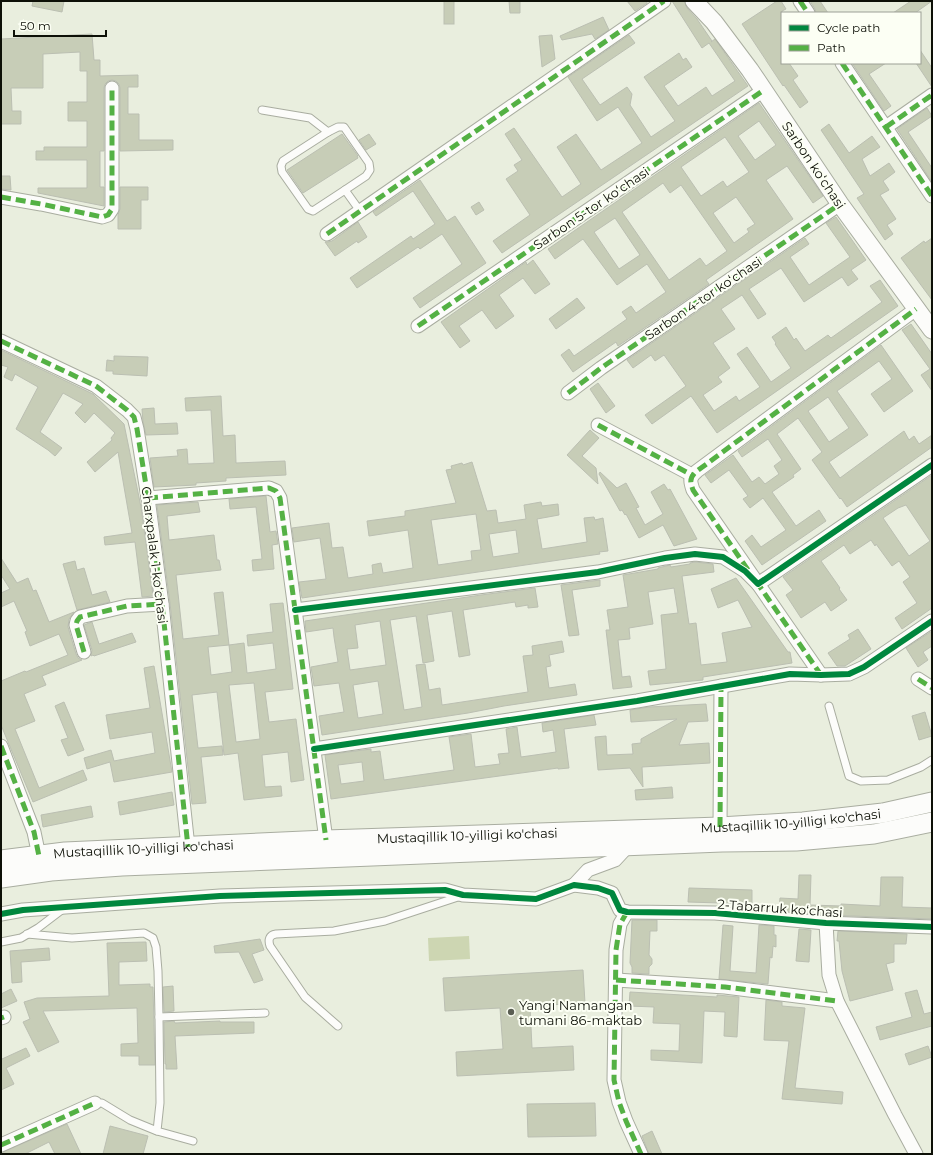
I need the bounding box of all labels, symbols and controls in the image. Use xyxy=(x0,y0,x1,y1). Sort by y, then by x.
scale bar xyxy=(14,12,106,38)
legend xyxy=(781,12,921,64)
text: 50 m xyxy=(20,18,51,33)
text: Cycle path xyxy=(817,20,880,35)
text: Path xyxy=(817,40,846,55)
street label: Sarbon koʻchasi xyxy=(779,118,849,212)
street label: Sarbon 5-tor koʻchasi xyxy=(530,163,652,253)
street label: Sarbon 4-tor koʻchasi xyxy=(642,253,764,343)
street label: Charxpalak 1-koʻchasi xyxy=(139,485,171,625)
street label: Mustaqillik 10-yilligi ko'chasi xyxy=(700,805,882,836)
street label: Mustaqillik 10-yilligi ko'chasi xyxy=(376,824,558,846)
street label: Mustaqillik 10-yilligi ko'chasi xyxy=(52,836,234,861)
street label: 2-Tabarruk koʻchasi xyxy=(717,896,843,920)
place label: Yangi Namangan tumani 86-maktab xyxy=(519,997,642,1028)
marker: Yangi Namangan tumani 86-maktab xyxy=(506,1007,516,1017)

